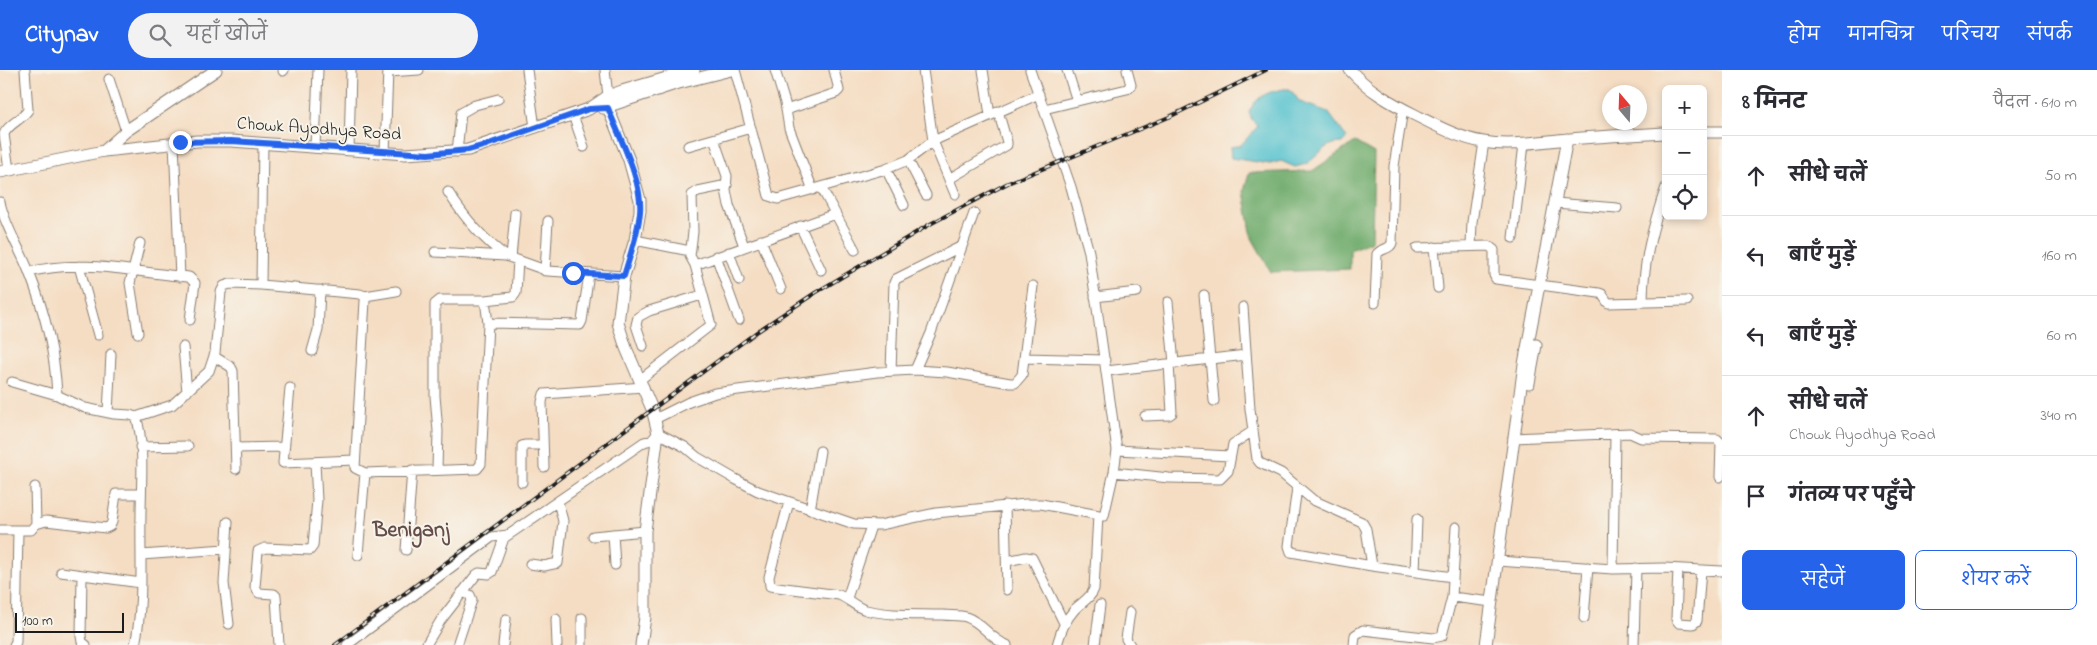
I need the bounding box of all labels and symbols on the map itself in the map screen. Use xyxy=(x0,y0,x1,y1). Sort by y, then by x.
north arrow xyxy=(1602,85,1647,130)
street label: Chowk Ayodhya Road xyxy=(236,111,402,149)
route end xyxy=(169,131,192,154)
route start xyxy=(562,262,585,285)
district label: Beniganj xyxy=(372,515,451,548)
scale bar xyxy=(15,610,124,633)

